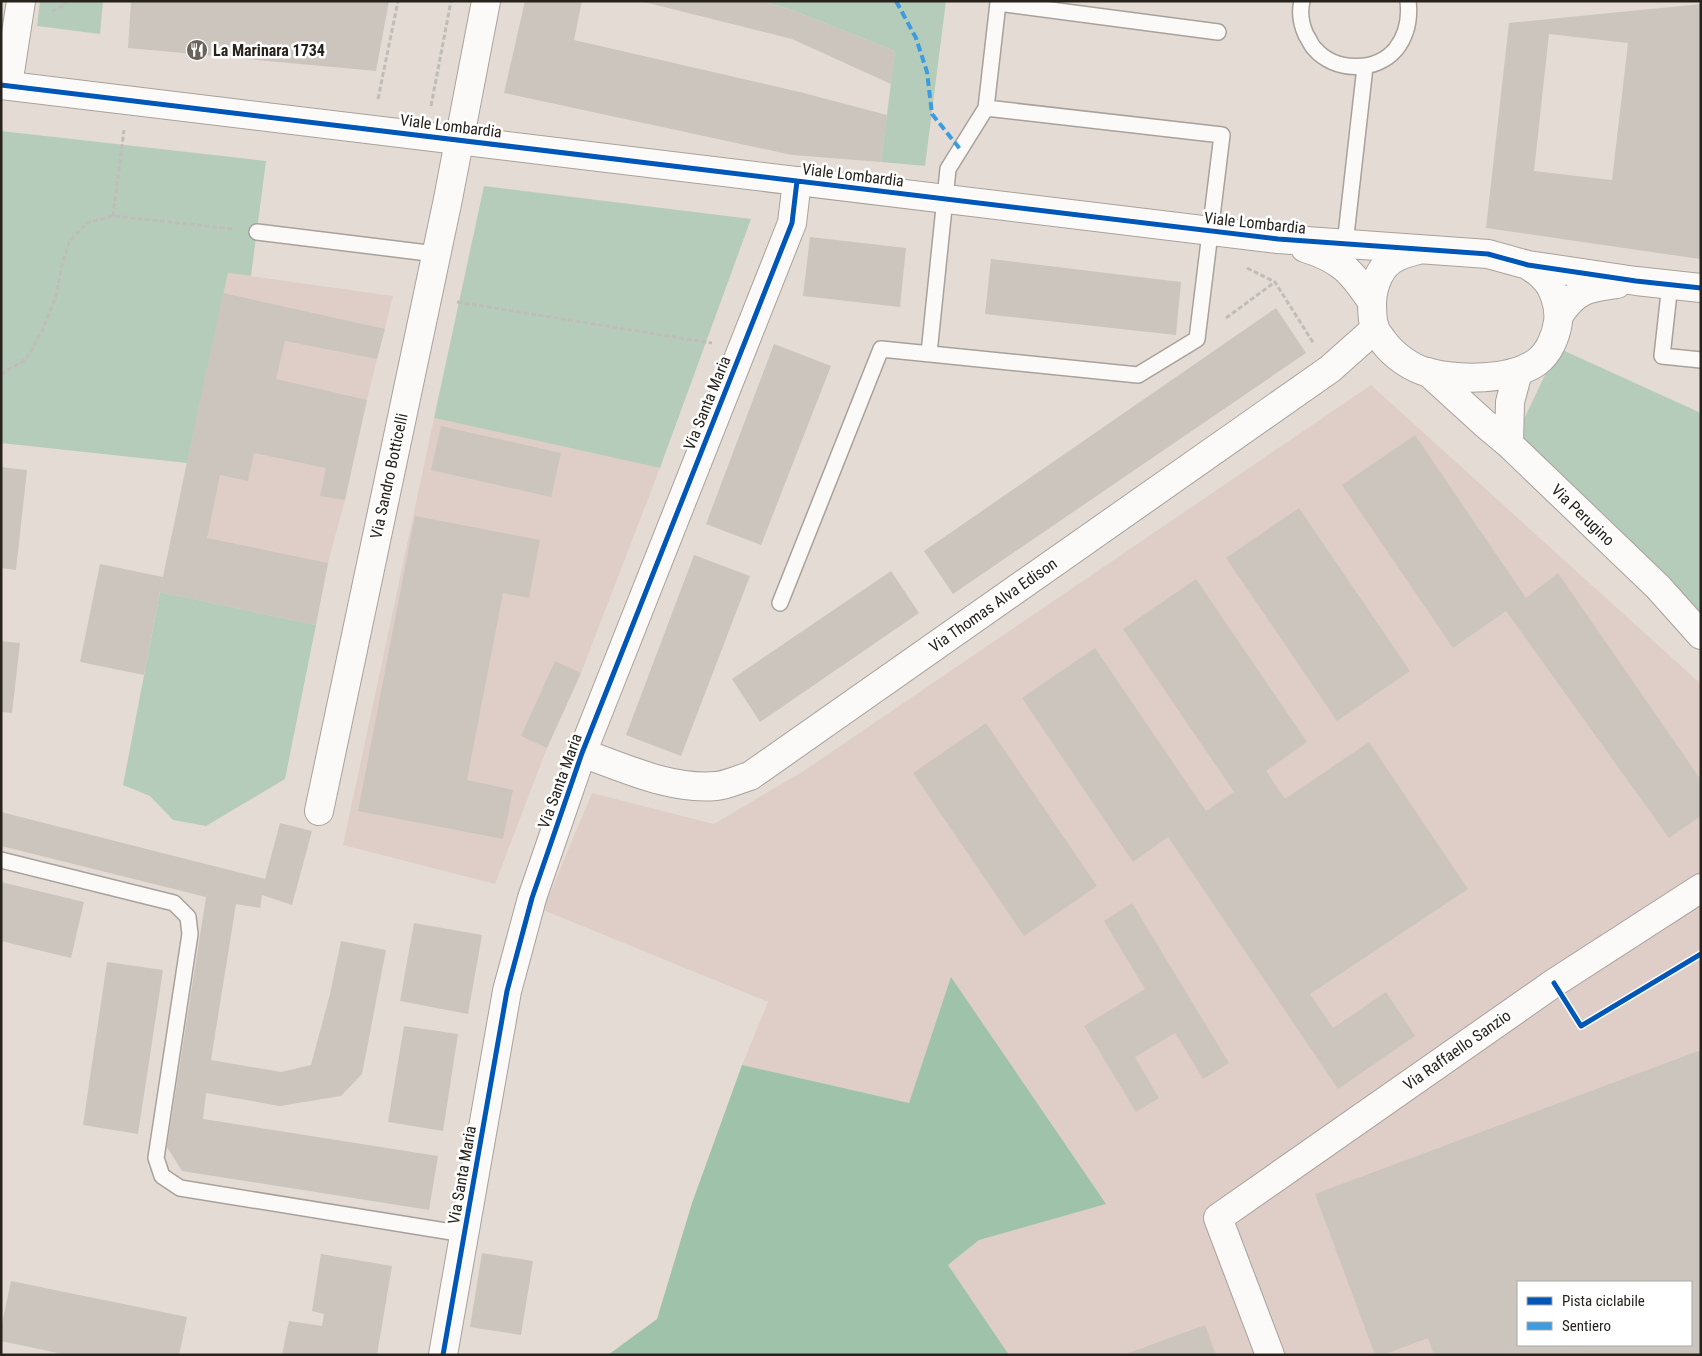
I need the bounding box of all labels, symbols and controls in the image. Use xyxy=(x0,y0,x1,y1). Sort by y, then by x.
restaurant icon: La Marinara 1734 xyxy=(185,38,209,62)
place label: La Marinara 1734 xyxy=(213,41,325,60)
street label: Viale Lombardia xyxy=(399,110,503,142)
street label: Viale Lombardia xyxy=(801,159,905,191)
street label: Viale Lombardia xyxy=(1203,208,1307,238)
street label: Via Santa Maria xyxy=(680,353,734,453)
street label: Via Sandro Botticelli xyxy=(366,411,412,541)
street label: Via Perugino xyxy=(1548,480,1618,550)
street label: Via Thomas Alva Edison xyxy=(925,554,1061,656)
street label: Via Santa Maria xyxy=(534,731,586,831)
street label: Via Raffaello Sanzio xyxy=(1400,1006,1514,1094)
street label: Via Santa Maria xyxy=(444,1124,480,1226)
legend xyxy=(1517,1281,1692,1346)
text: Pista ciclabile xyxy=(1562,1292,1645,1310)
text: Sentiero xyxy=(1562,1317,1611,1335)

